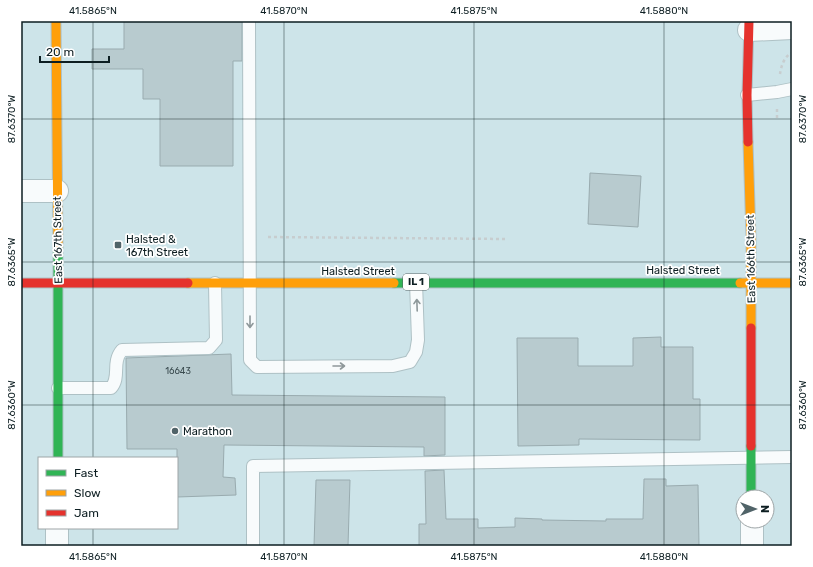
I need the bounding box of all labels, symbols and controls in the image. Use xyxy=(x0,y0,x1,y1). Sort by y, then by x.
text: 41.5865°N xyxy=(69,5,117,17)
text: 41.5870°N xyxy=(260,5,308,17)
text: 41.5875°N xyxy=(450,5,498,17)
text: 41.5880°N xyxy=(640,5,688,17)
scale bar xyxy=(40,38,109,64)
text: 20 m xyxy=(46,45,74,59)
text: 87.6370°W xyxy=(6,95,18,143)
text: 87.6370°W xyxy=(797,95,809,143)
street label: East 167th Street xyxy=(51,195,65,284)
street label: East 166th Street xyxy=(744,214,758,304)
place label: Halsted & 167th Street xyxy=(126,233,189,259)
text: 87.6365°W xyxy=(6,237,18,287)
text: 87.6365°W xyxy=(797,237,809,287)
marker: Halsted & 167th Street xyxy=(113,240,123,250)
street label: Halsted Street xyxy=(646,264,721,277)
street label: Halsted Street xyxy=(321,265,396,278)
road number: IL 1 xyxy=(403,274,429,290)
one-way arrow xyxy=(413,299,421,312)
one-way arrow xyxy=(246,315,254,328)
one-way arrow xyxy=(332,362,345,370)
house number: 16643 xyxy=(165,366,191,376)
text: 87.6360°W xyxy=(6,380,18,430)
text: 87.6360°W xyxy=(797,380,809,430)
place label: Marathon xyxy=(183,425,232,438)
marker: Marathon xyxy=(170,426,180,436)
legend xyxy=(38,457,178,529)
text: Fast xyxy=(74,466,98,480)
text: Slow xyxy=(74,486,101,500)
north arrow xyxy=(735,489,775,529)
text: N xyxy=(758,505,771,513)
text: Jam xyxy=(74,506,99,520)
text: 41.5865°N xyxy=(69,551,117,563)
text: 41.5870°N xyxy=(260,551,308,563)
text: 41.5875°N xyxy=(450,551,498,563)
text: 41.5880°N xyxy=(640,551,688,563)

